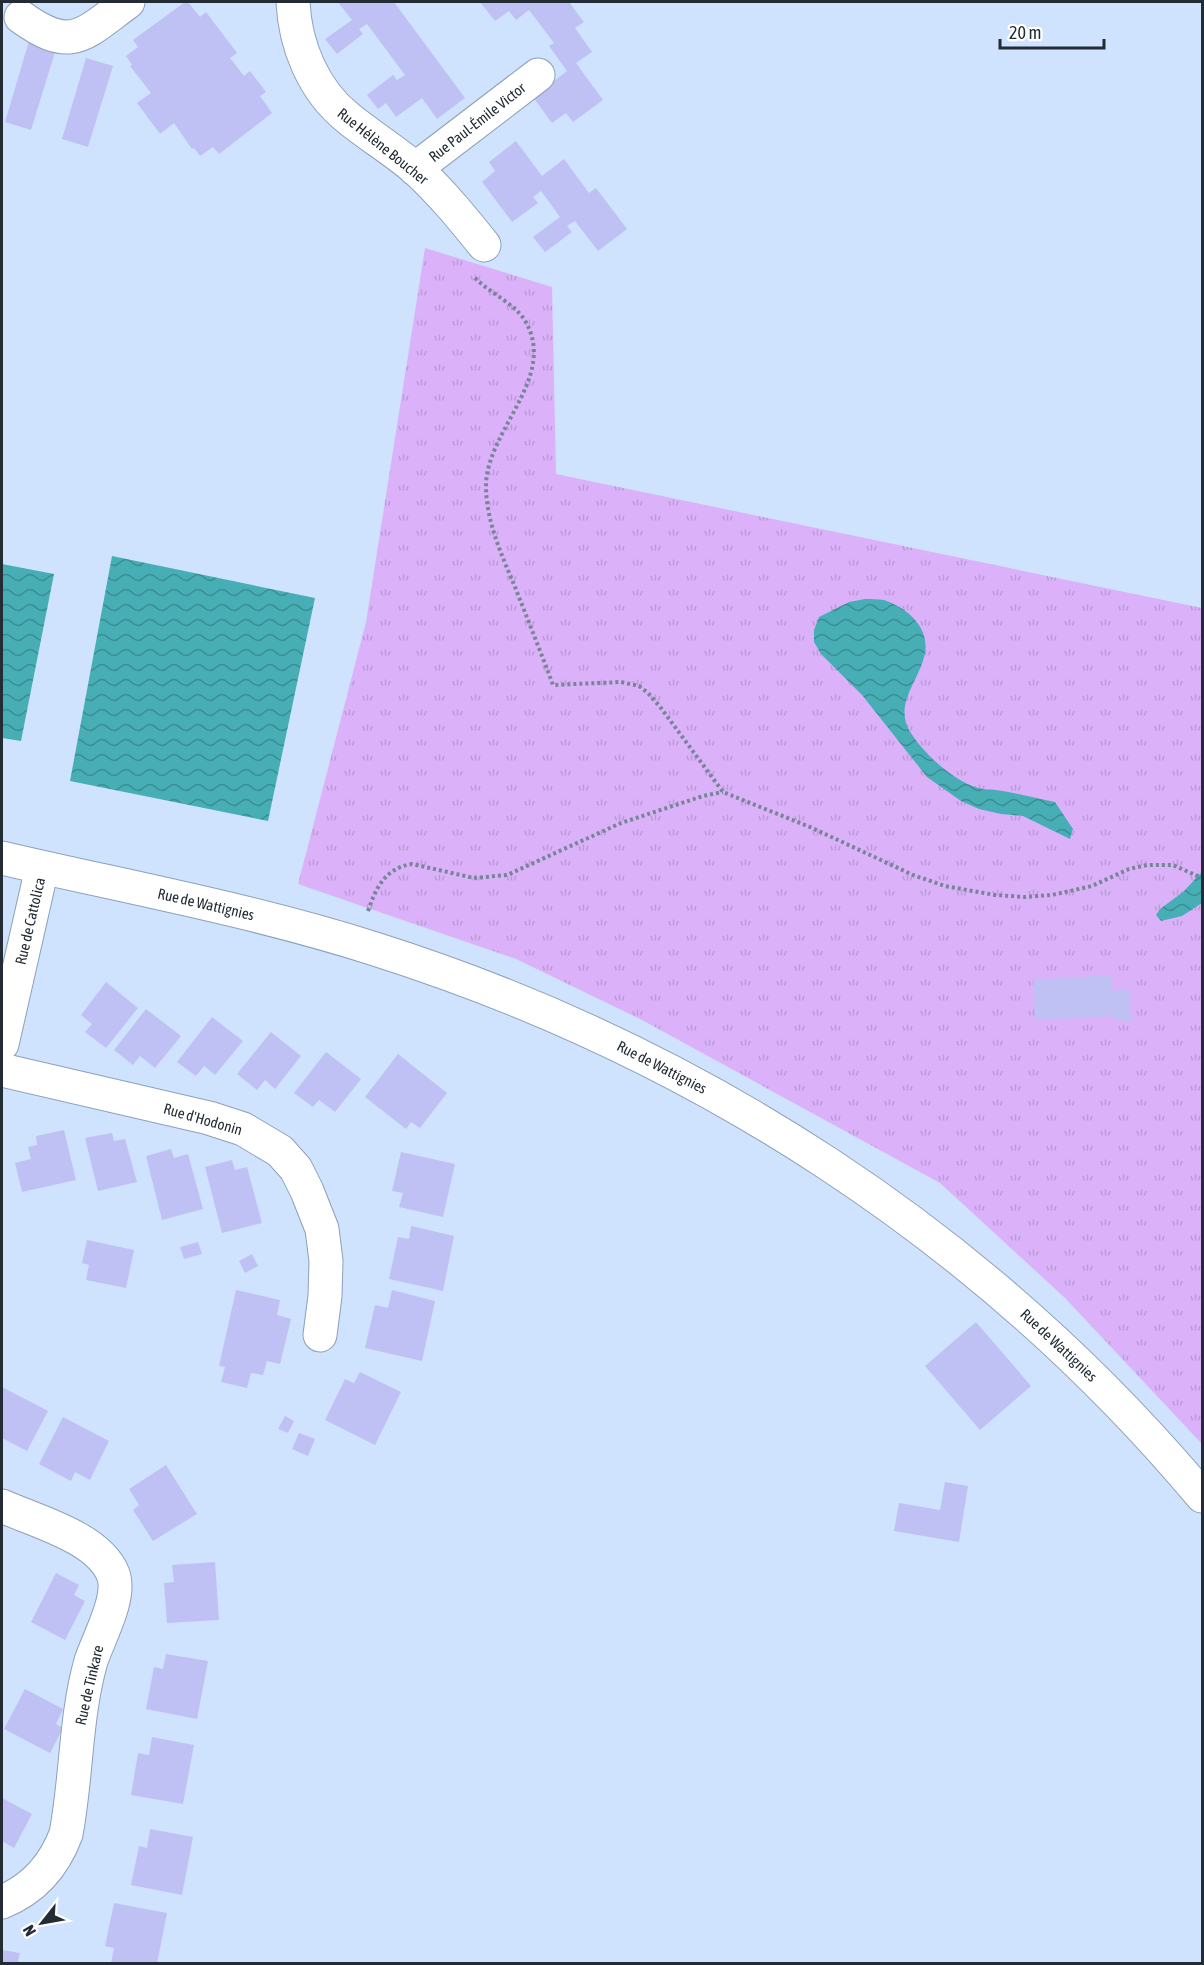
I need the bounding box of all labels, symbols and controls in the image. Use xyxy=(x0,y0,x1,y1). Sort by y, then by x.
scale bar xyxy=(1000,12,1104,50)
text: 20 m xyxy=(1009,22,1041,43)
street label: Rue Paul-Émile Victor xyxy=(425,79,529,165)
street label: Rue Hélène Boucher xyxy=(334,104,432,188)
street label: Rue de Cattolica xyxy=(12,876,48,966)
street label: Rue de Wattignies xyxy=(156,885,256,923)
street label: Rue de Wattignies xyxy=(614,1037,710,1097)
street label: Rue d'Hodonin xyxy=(162,1100,244,1138)
street label: Rue de Wattignies xyxy=(1017,1305,1101,1385)
street label: Rue de Tinkare xyxy=(72,1643,106,1727)
north arrow xyxy=(12,1893,72,1953)
text: N xyxy=(19,1922,39,1939)

